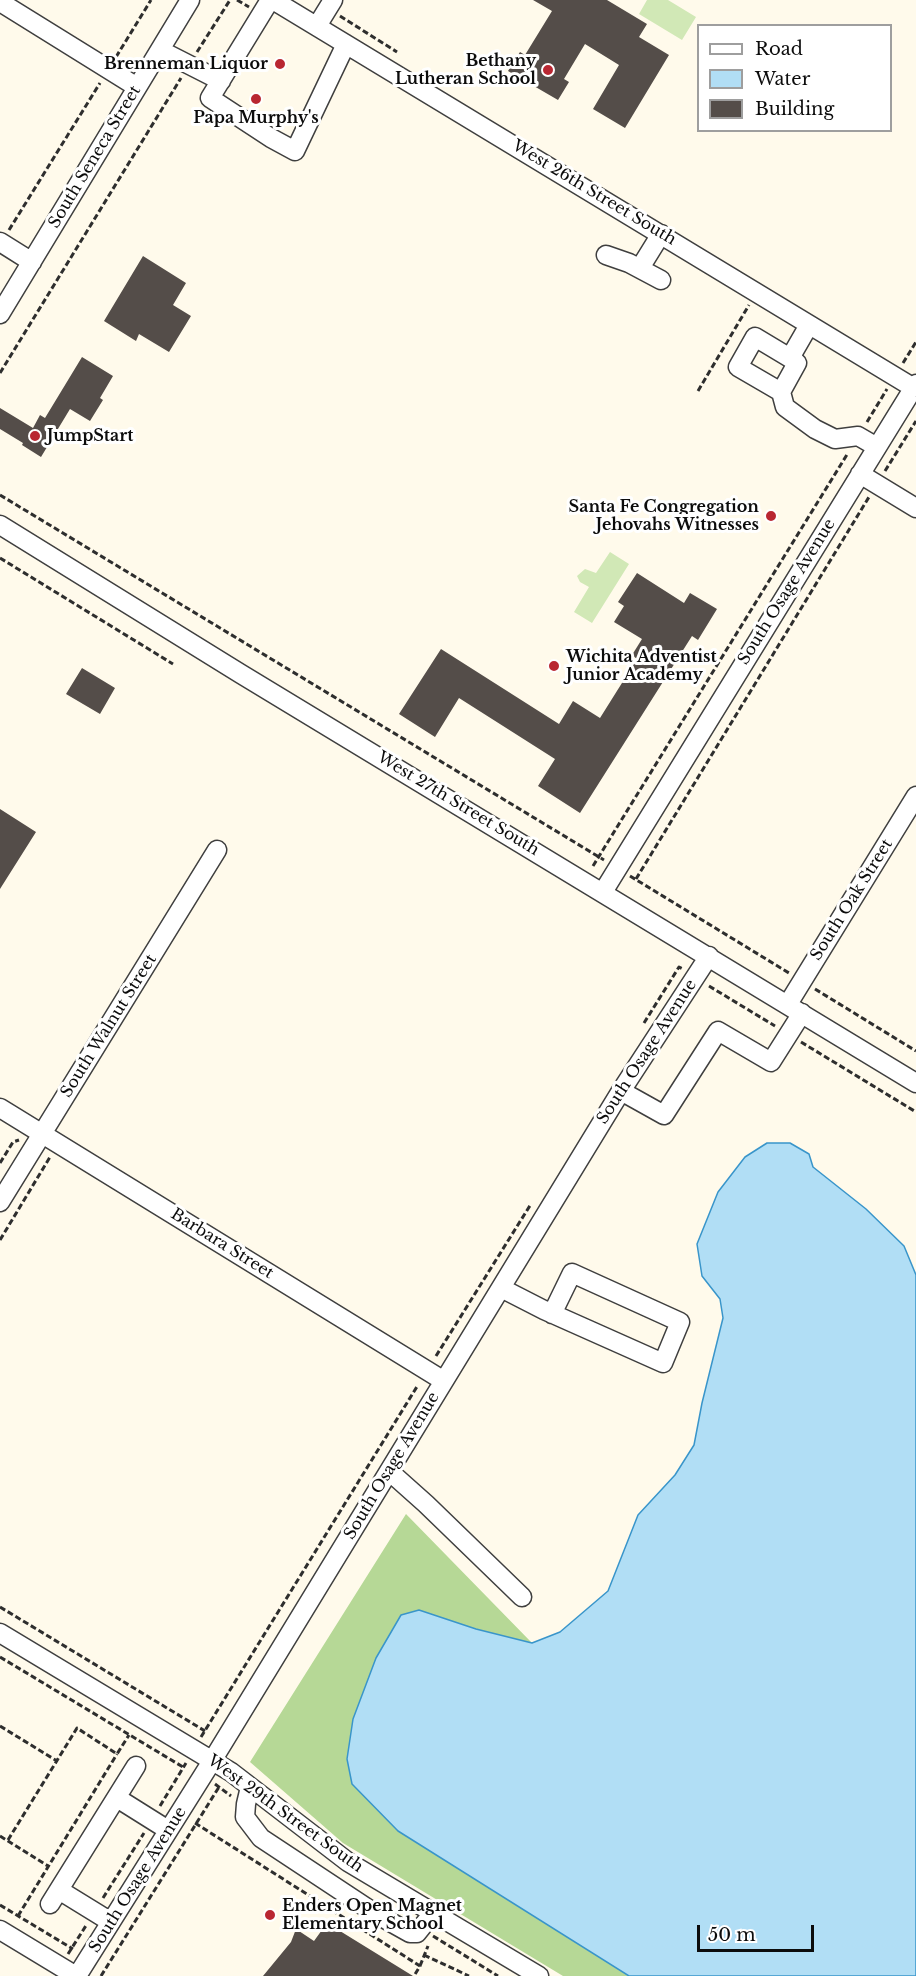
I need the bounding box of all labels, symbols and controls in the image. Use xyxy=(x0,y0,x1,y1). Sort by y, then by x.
legend xyxy=(697,24,892,132)
text: Road xyxy=(755,38,803,60)
place label: Bethany Lutheran School xyxy=(395,51,536,89)
place label: Brenneman Liquor xyxy=(104,54,268,74)
marker: Brenneman Liquor xyxy=(273,57,287,71)
marker: Bethany Lutheran School xyxy=(541,63,555,77)
text: Water xyxy=(755,68,810,90)
street label: South Seneca Street xyxy=(45,82,145,232)
marker: Papa Murphy's xyxy=(249,92,263,106)
text: Building xyxy=(755,98,834,120)
place label: Papa Murphy's xyxy=(193,108,319,128)
street label: West 26th Street South xyxy=(509,136,679,250)
place label: JumpStart xyxy=(47,426,133,446)
marker: JumpStart xyxy=(28,429,42,443)
place label: Santa Fe Congregation Jehovahs Witnesses xyxy=(569,497,759,535)
marker: Santa Fe Congregation Jehovahs Witnesses xyxy=(764,509,778,523)
street label: South Osage Avenue xyxy=(734,515,840,669)
place label: Wichita Adventist Junior Academy xyxy=(566,647,717,685)
marker: Wichita Adventist Junior Academy xyxy=(547,659,561,673)
street label: West 27th Street South xyxy=(374,748,542,860)
street label: South Oak Street xyxy=(807,836,897,964)
street label: South Walnut Street xyxy=(57,951,161,1101)
street label: South Osage Avenue xyxy=(593,976,701,1128)
street label: Barbara Street xyxy=(167,1205,277,1283)
street label: South Osage Avenue xyxy=(340,1389,444,1543)
street label: West 29th Street South xyxy=(203,1751,367,1877)
street label: South Osage Avenue xyxy=(85,1803,191,1957)
place label: Enders Open Magnet Elementary School xyxy=(282,1896,462,1934)
marker: Enders Open Magnet Elementary School xyxy=(263,1908,277,1922)
scale bar xyxy=(700,1913,817,1951)
text: 50 m xyxy=(708,1924,756,1946)

